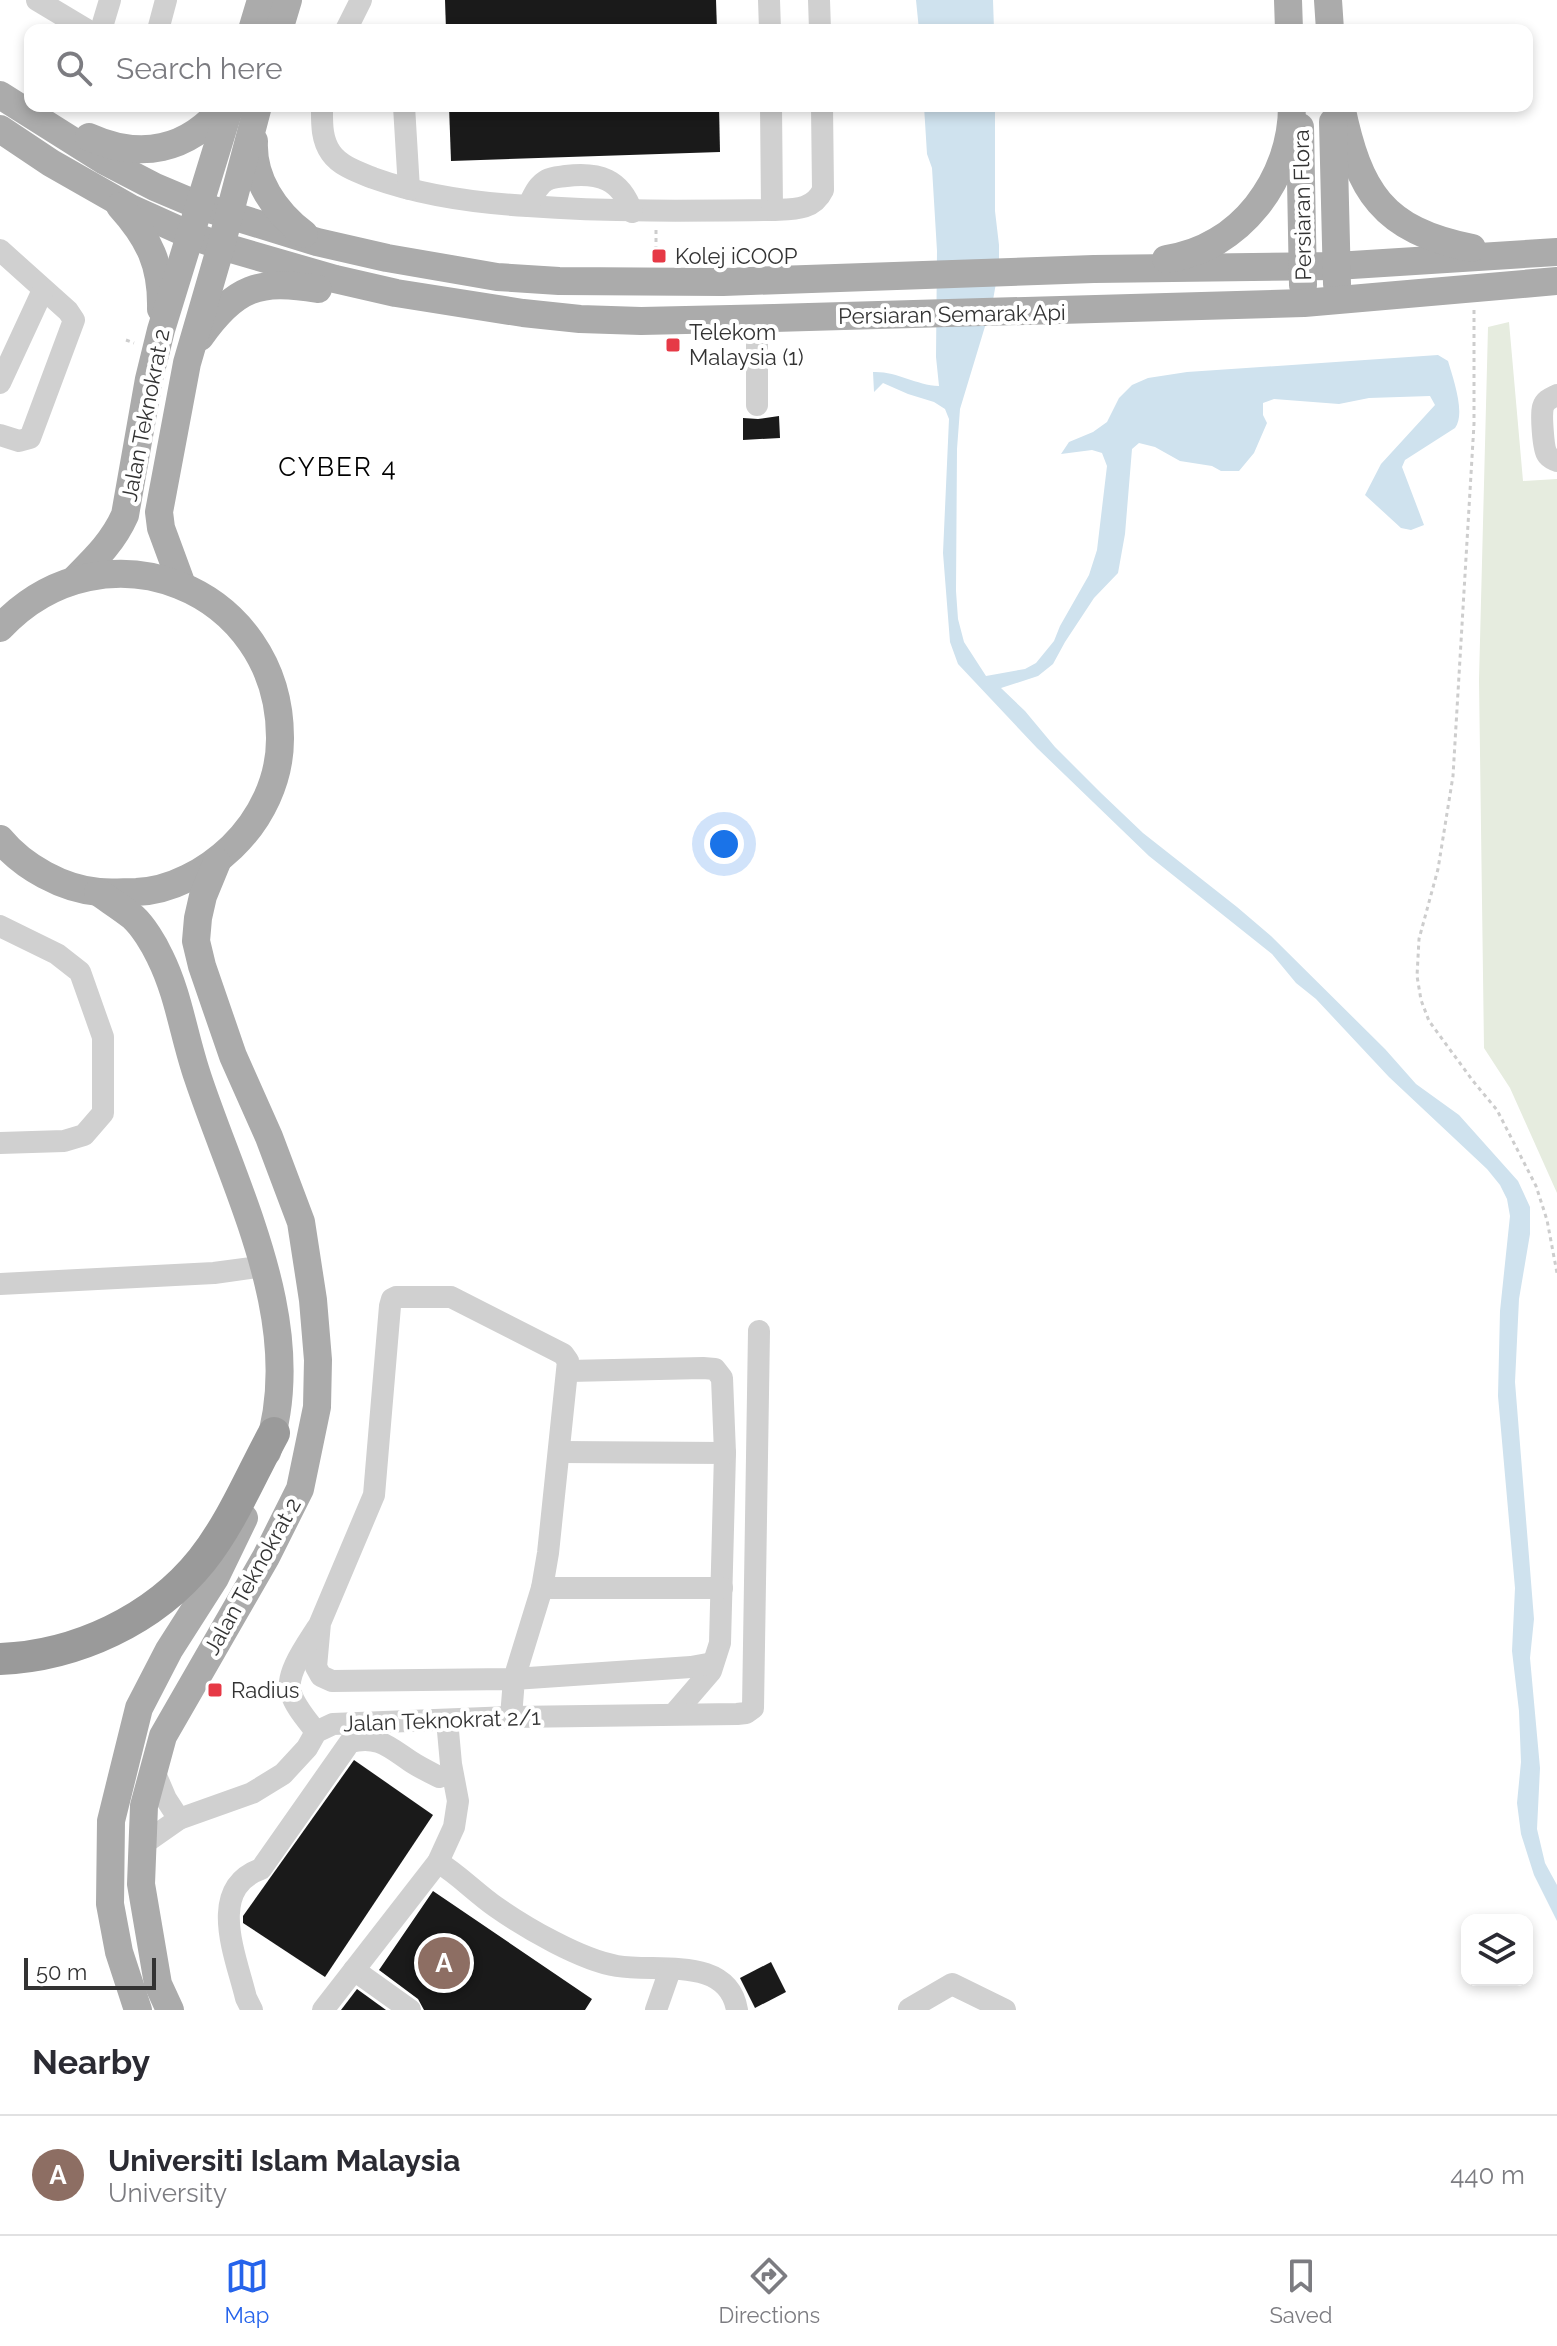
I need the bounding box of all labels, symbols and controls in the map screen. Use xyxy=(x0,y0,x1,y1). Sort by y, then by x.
search box xyxy=(24,24,1533,112)
icon: search xyxy=(52,46,96,90)
text: Search here xyxy=(116,51,283,86)
street label: Persiaran Flora xyxy=(1288,129,1316,281)
place label: Kolej iCOOP xyxy=(675,243,798,269)
marker: Kolej iCOOP xyxy=(650,247,668,265)
street label: Persiaran Semarak Api xyxy=(838,299,1066,329)
place label: Telekom Malaysia (1) xyxy=(689,319,804,370)
street label: Jalan Teknokrat 2 xyxy=(116,326,174,504)
marker: Telekom Malaysia (1) xyxy=(664,336,682,354)
district label: CYBER 4 xyxy=(278,452,398,482)
your location xyxy=(704,824,744,864)
street label: Jalan Teknokrat 2 xyxy=(198,1493,306,1659)
place label: Radius xyxy=(231,1677,299,1703)
marker: Radius xyxy=(206,1681,224,1699)
street label: Jalan Teknokrat 2/1 xyxy=(343,1704,541,1736)
map controls xyxy=(1461,1914,1533,1986)
button: layers xyxy=(1461,1914,1533,1986)
pin: A xyxy=(418,1933,470,1993)
scale bar xyxy=(24,1954,156,1990)
text: 50 m xyxy=(36,1959,87,1985)
text: Nearby xyxy=(32,2042,150,2082)
text: Universiti Islam Malaysia xyxy=(108,2143,460,2178)
text: A xyxy=(49,2160,67,2190)
text: 440 m xyxy=(1450,2160,1525,2190)
text: University xyxy=(108,2178,227,2208)
tab: Map xyxy=(225,2254,269,2328)
tab: Directions xyxy=(719,2254,820,2328)
tab: Saved xyxy=(1269,2254,1332,2328)

